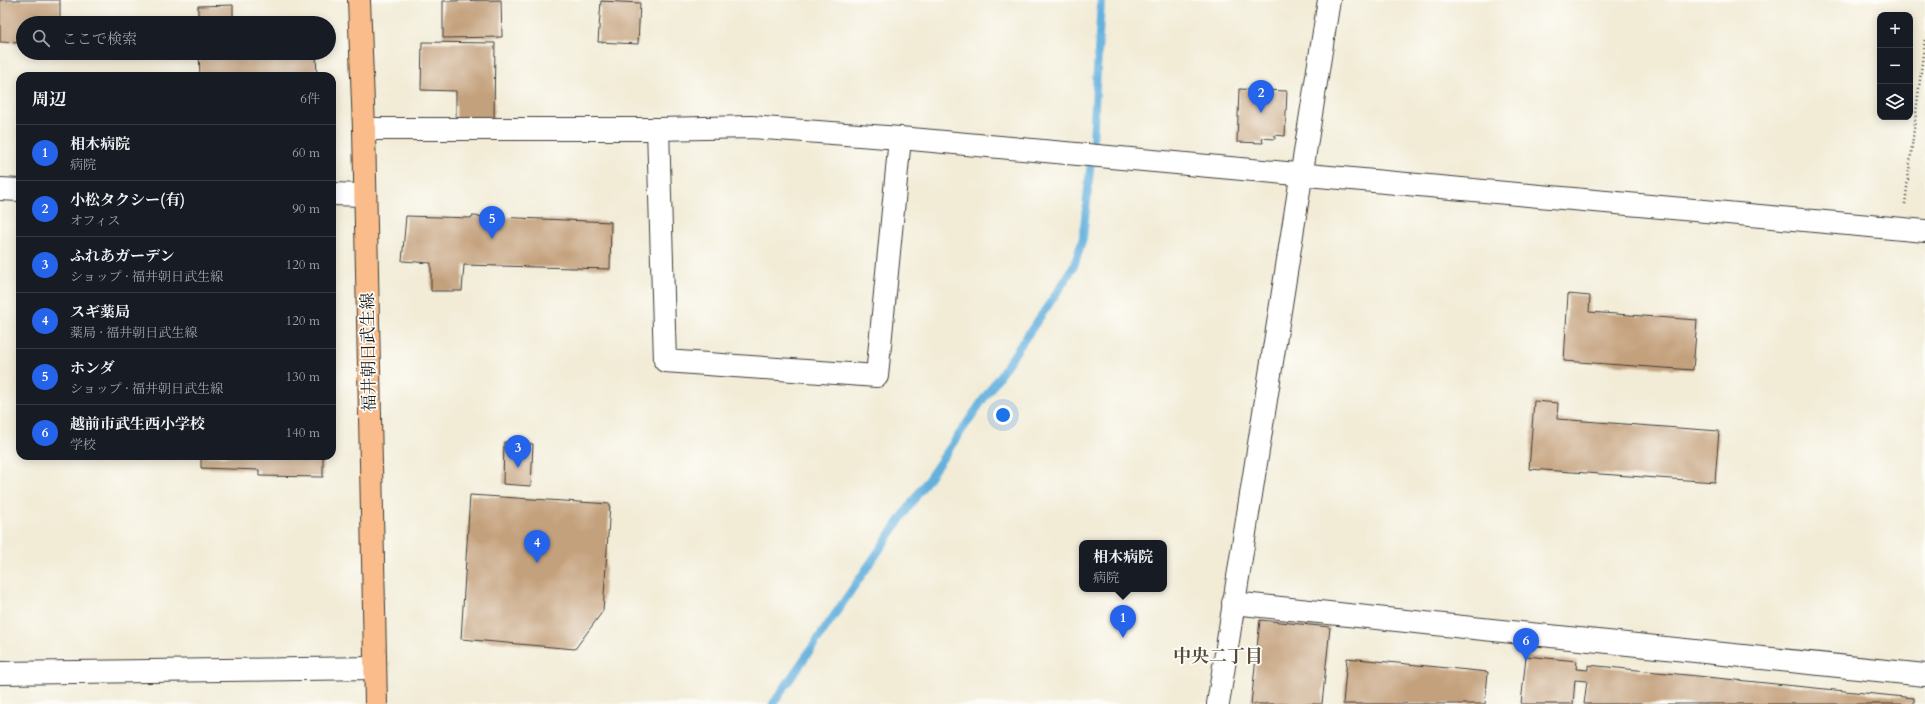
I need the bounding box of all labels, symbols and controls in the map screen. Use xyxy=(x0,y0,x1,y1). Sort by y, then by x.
map controls xyxy=(1877,12,1913,120)
button: + xyxy=(1877,12,1913,48)
search box xyxy=(16,16,336,60)
icon: search xyxy=(30,27,52,49)
text: ここで検索 xyxy=(62,29,137,49)
button: − xyxy=(1877,48,1913,84)
pin: 2 xyxy=(1248,80,1274,113)
button: layers xyxy=(1877,84,1913,120)
text: 周辺 xyxy=(32,88,66,111)
text: 6件 xyxy=(300,90,320,108)
text: 相木病院 xyxy=(70,134,130,154)
text: 1 xyxy=(42,144,48,162)
text: 60 m xyxy=(292,144,320,162)
text: 病院 xyxy=(70,156,96,174)
text: 小松タクシー(有) xyxy=(70,190,185,210)
text: 2 xyxy=(42,200,48,218)
text: 90 m xyxy=(292,200,320,218)
pin: 5 xyxy=(479,206,505,239)
text: オフィス xyxy=(70,212,121,230)
text: ふれあガーデン xyxy=(70,246,175,266)
text: 3 xyxy=(42,256,48,274)
text: 120 m xyxy=(286,256,320,274)
text: ショップ · 福井朝日武生線 xyxy=(70,268,223,286)
street label: 福井朝日武生線 xyxy=(356,292,381,412)
text: スギ薬局 xyxy=(70,302,130,322)
text: 4 xyxy=(42,312,48,330)
text: 120 m xyxy=(286,312,320,330)
text: 薬局 · 福井朝日武生線 xyxy=(70,324,197,342)
text: ホンダ xyxy=(70,358,114,378)
text: 5 xyxy=(42,368,48,386)
text: 130 m xyxy=(286,368,320,386)
text: ショップ · 福井朝日武生線 xyxy=(70,380,223,398)
your location xyxy=(993,405,1013,425)
text: 越前市武生西小学校 xyxy=(70,414,205,434)
text: 6 xyxy=(42,424,48,442)
text: 140 m xyxy=(286,424,320,442)
pin: 3 xyxy=(505,435,531,468)
text: 学校 xyxy=(70,436,96,454)
pin: 4 xyxy=(524,530,550,563)
popup xyxy=(1079,540,1167,592)
text: 相木病院 xyxy=(1093,547,1153,567)
text: 病院 xyxy=(1093,569,1119,587)
pin: 1 xyxy=(1110,605,1136,638)
pin: 6 xyxy=(1513,628,1539,661)
district label: 中央二丁目 xyxy=(1173,644,1263,669)

